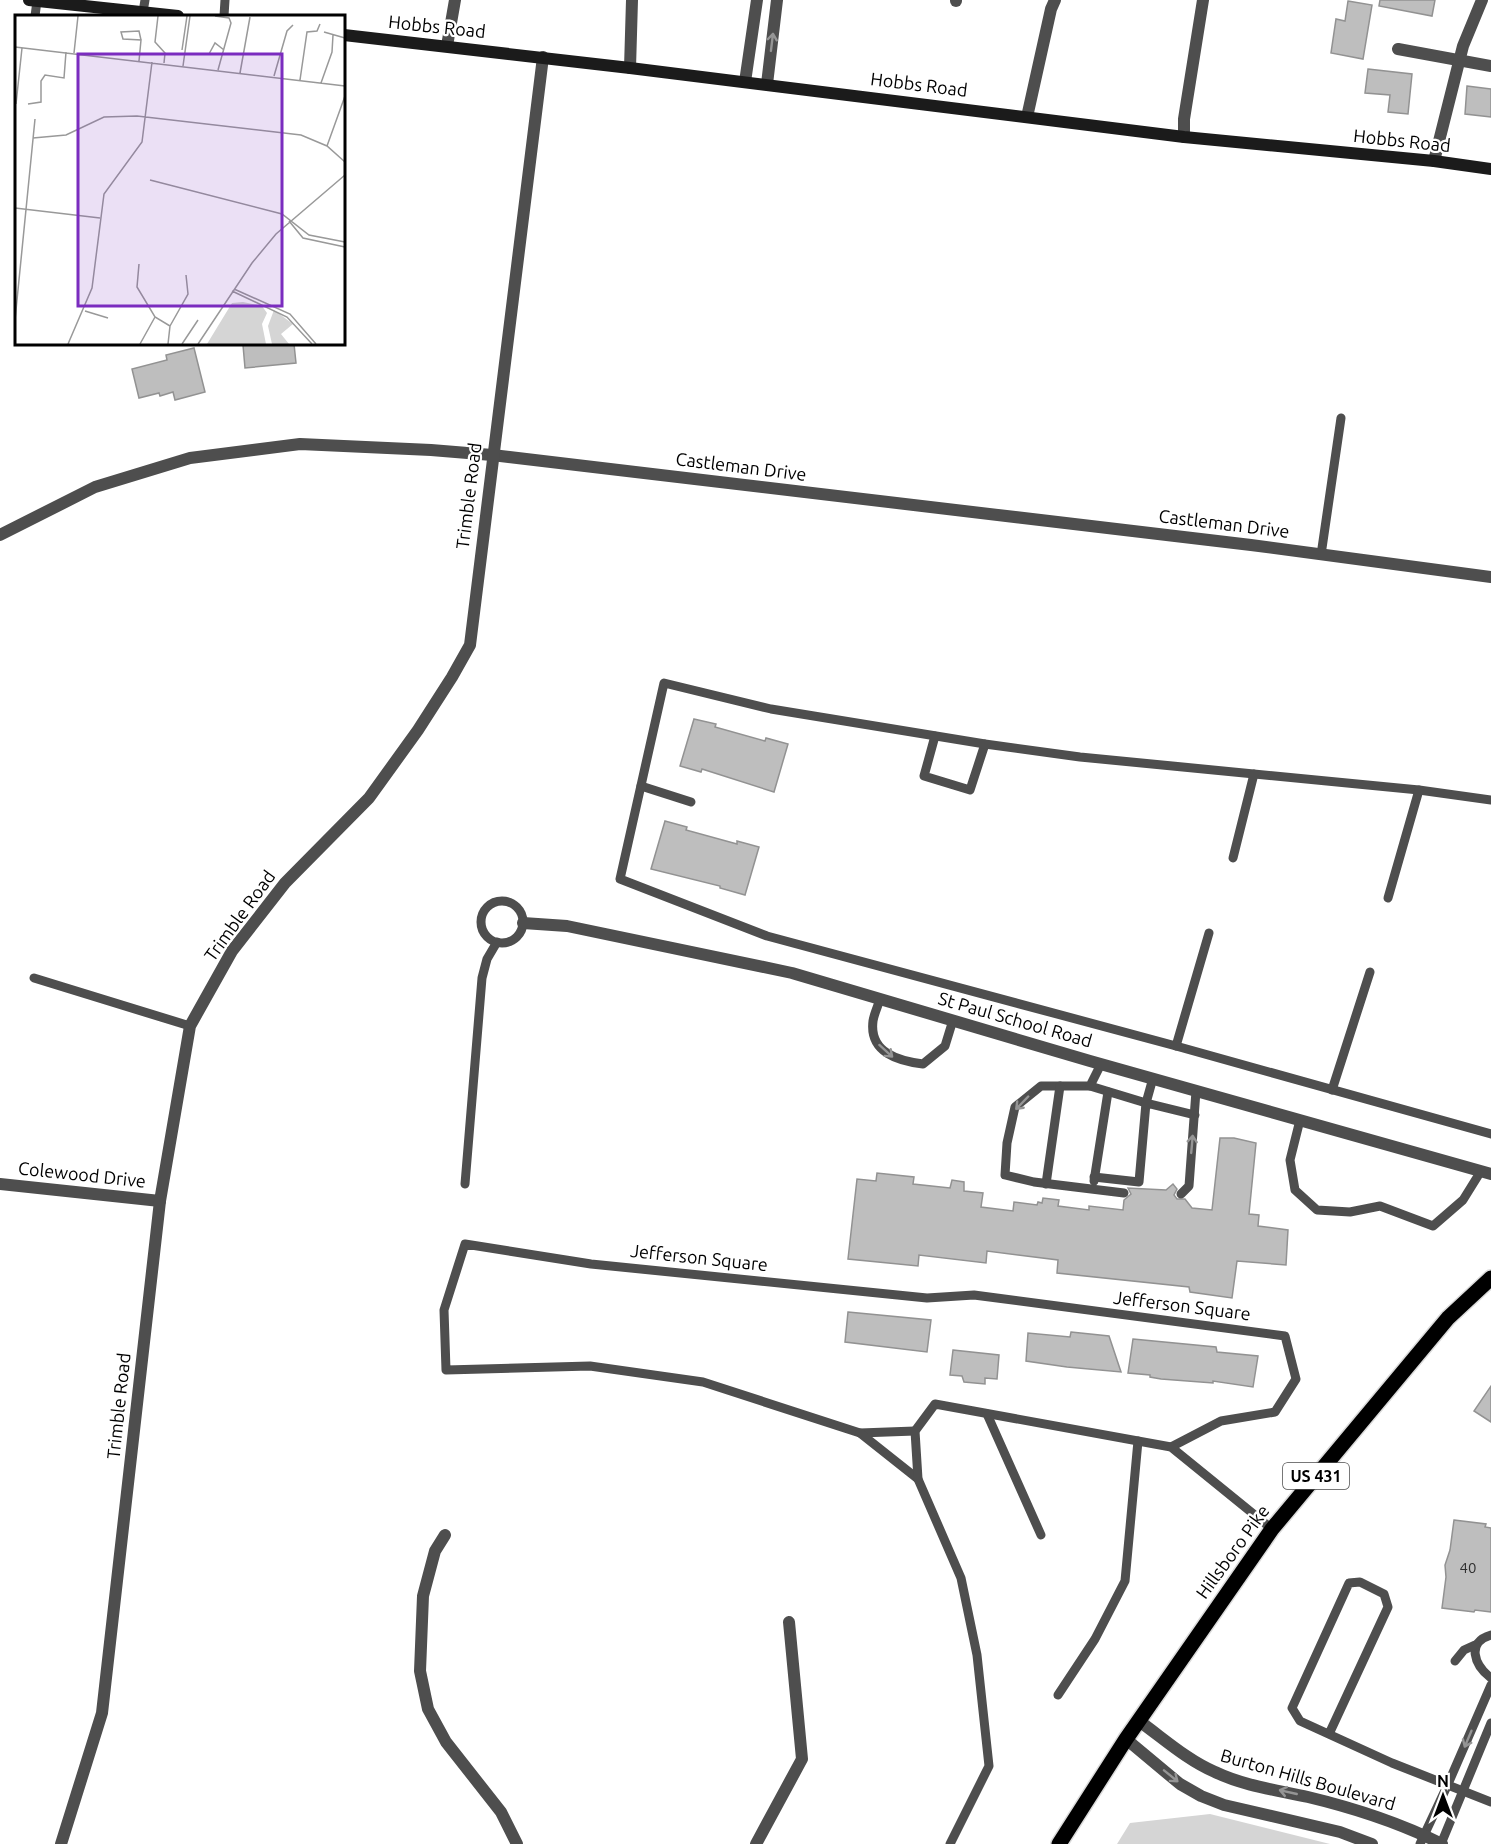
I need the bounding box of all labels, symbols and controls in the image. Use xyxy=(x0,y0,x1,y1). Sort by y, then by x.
street label: Hobbs Road xyxy=(388,11,487,41)
inset map xyxy=(15,15,345,345)
one-way arrow xyxy=(767,33,778,53)
street label: Hobbs Road xyxy=(869,68,969,100)
street label: Hobbs Road xyxy=(1353,125,1452,155)
street label: Trimble Road xyxy=(452,442,484,550)
street label: Castleman Drive xyxy=(675,448,808,484)
street label: Castleman Drive xyxy=(1158,505,1291,541)
street label: Trimble Road xyxy=(200,866,279,965)
street label: St Paul School Road xyxy=(936,988,1094,1051)
one-way arrow xyxy=(878,1044,893,1058)
one-way arrow xyxy=(1015,1096,1029,1111)
one-way arrow xyxy=(1187,1135,1198,1155)
street label: Colewood Drive xyxy=(17,1157,147,1191)
street label: Jefferson Square xyxy=(629,1240,769,1274)
street label: Jefferson Square xyxy=(1112,1287,1252,1323)
street label: Trimble Road xyxy=(102,1352,134,1460)
road number: US 431 xyxy=(1283,1463,1349,1489)
street label: Hillsboro Pike xyxy=(1192,1501,1273,1602)
house number: 40 xyxy=(1460,1559,1476,1576)
one-way arrow xyxy=(1462,1729,1473,1747)
street label: Burton Hills Boulevard xyxy=(1219,1744,1398,1814)
north arrow xyxy=(1413,1766,1473,1826)
one-way arrow xyxy=(1163,1770,1179,1783)
text: N xyxy=(1437,1772,1449,1790)
one-way arrow xyxy=(1278,1786,1297,1798)

